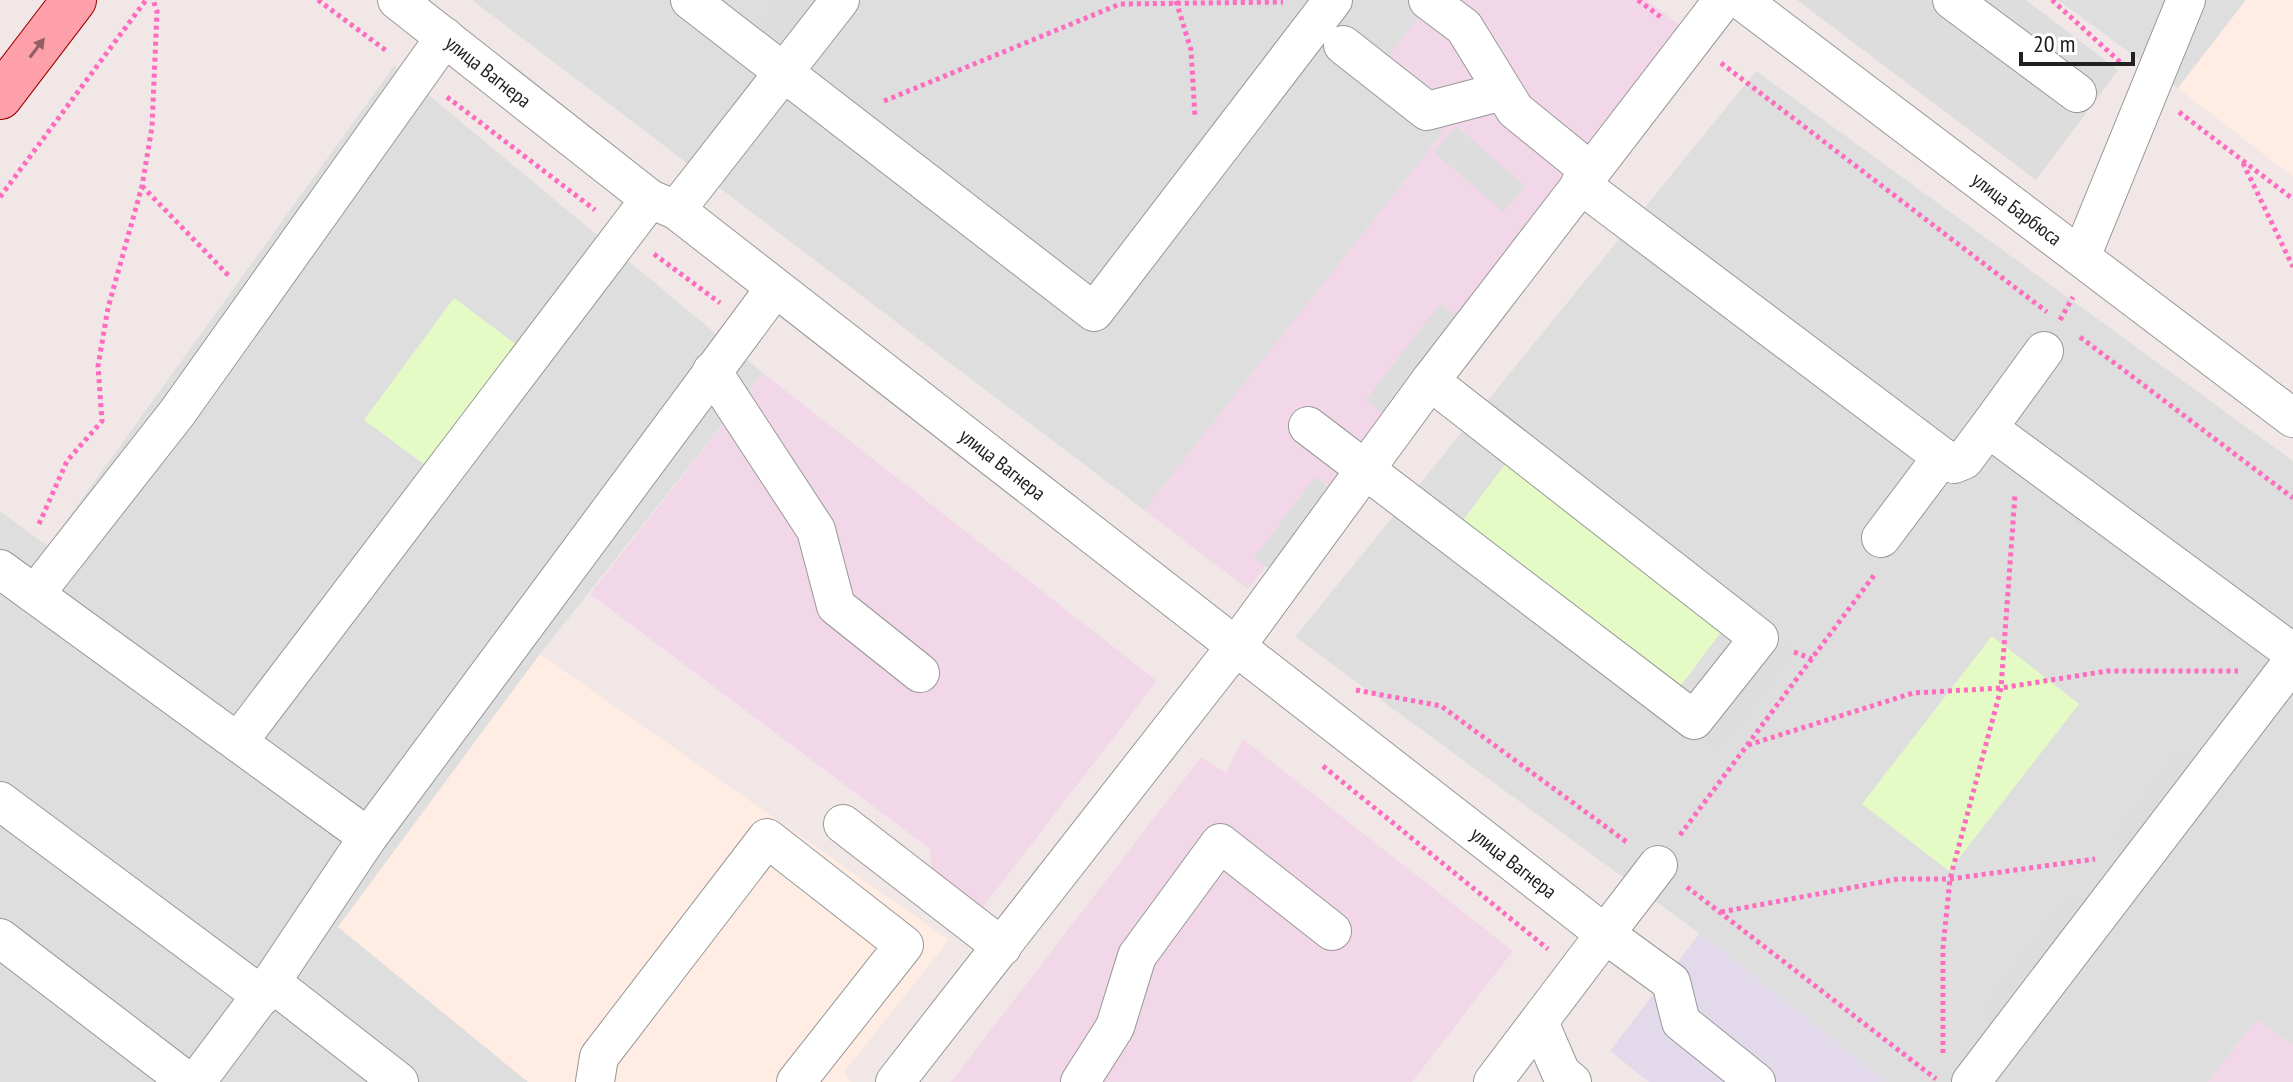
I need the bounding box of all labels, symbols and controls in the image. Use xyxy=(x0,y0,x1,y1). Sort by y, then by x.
scale bar xyxy=(2021,16,2133,66)
text: 20 m xyxy=(2033,28,2075,59)
street label: улица Вагнера xyxy=(440,30,536,114)
one-way arrow xyxy=(29,38,45,58)
street label: улица Барбюса xyxy=(1967,166,2067,251)
street label: улица Вагнера xyxy=(954,423,1051,506)
street label: улица Вагнера xyxy=(1465,821,1562,904)

